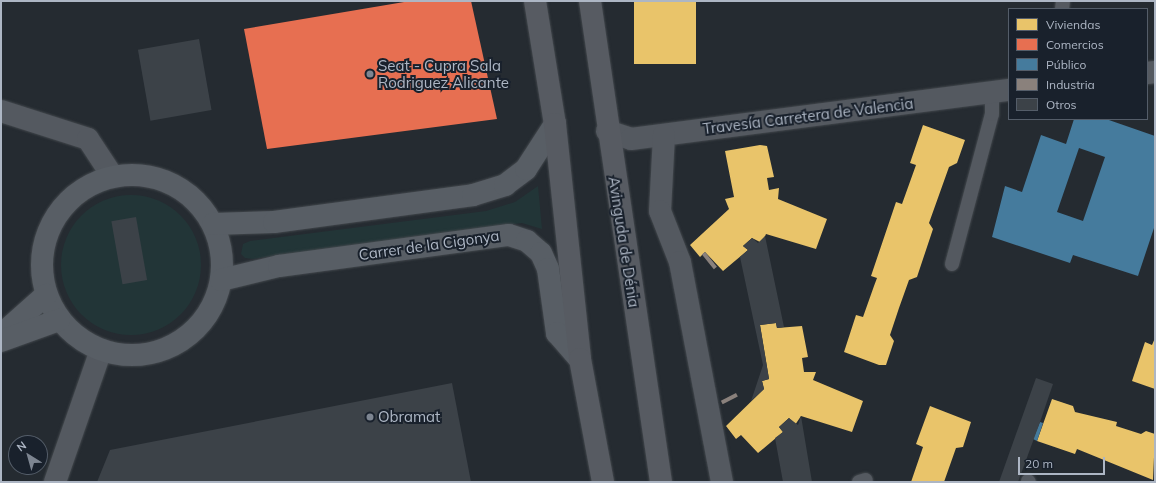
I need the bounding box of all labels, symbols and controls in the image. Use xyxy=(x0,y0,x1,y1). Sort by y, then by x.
legend xyxy=(1008,8,1148,120)
text: Viviendas xyxy=(1046,17,1100,32)
text: Comercios xyxy=(1046,37,1104,52)
place label: Seat - Cupra Sala Rodriguez Alicante xyxy=(378,56,509,91)
text: Público xyxy=(1046,57,1086,72)
marker: Seat - Cupra Sala Rodriguez Alicante xyxy=(365,69,375,79)
text: Industria xyxy=(1046,77,1095,92)
street label: Travesía Carretera de Valencia xyxy=(702,94,914,138)
text: Otros xyxy=(1046,97,1077,112)
street label: Avinguda de Dénia xyxy=(605,175,643,309)
street label: Carrer de la Cigonya xyxy=(358,226,500,264)
place label: Obramat xyxy=(378,408,440,426)
marker: Obramat xyxy=(365,412,375,422)
north arrow xyxy=(8,435,48,475)
text: N xyxy=(14,438,29,454)
scale bar xyxy=(1020,449,1107,475)
text: 20 m xyxy=(1025,456,1053,471)

